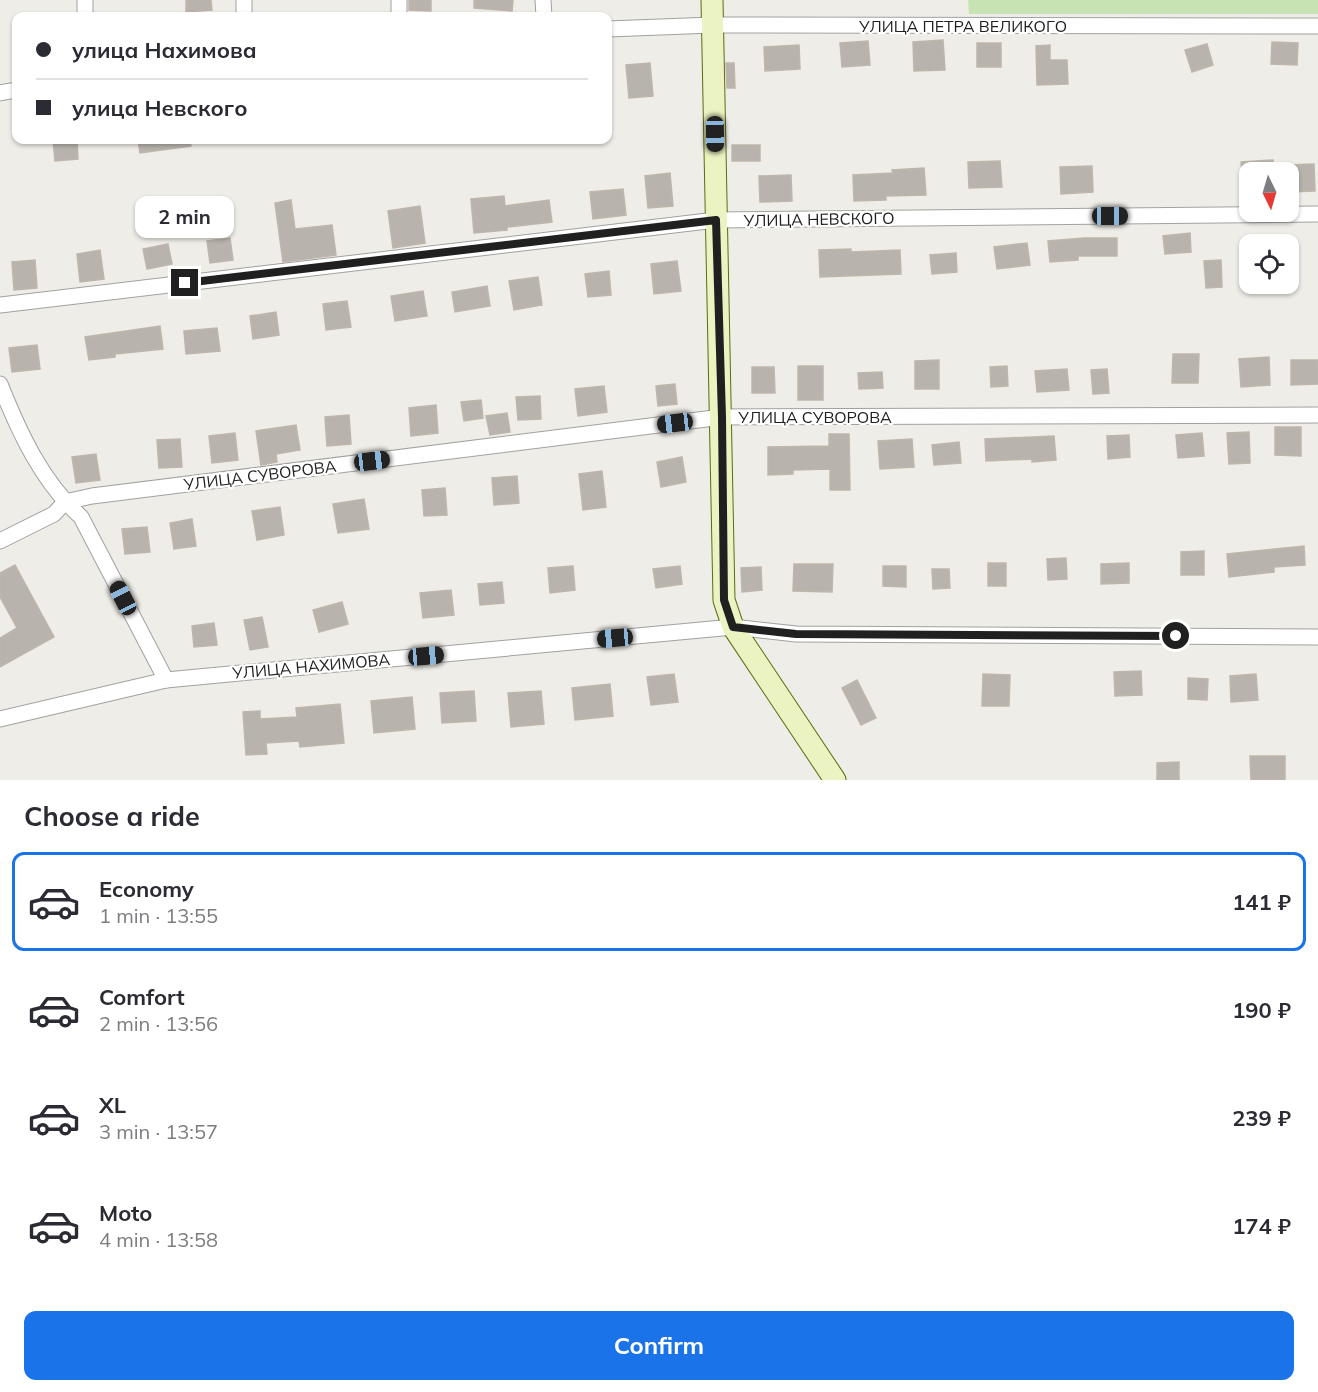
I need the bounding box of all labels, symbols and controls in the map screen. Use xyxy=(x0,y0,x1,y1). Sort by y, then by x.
street label: УЛИЦА ПЕТРА ВЕЛИКОГО xyxy=(858,16,1067,36)
text: улица Нахимова xyxy=(72,36,257,64)
text: улица Невского xyxy=(72,94,247,122)
car xyxy=(706,116,724,152)
north arrow xyxy=(1239,162,1299,222)
map controls xyxy=(1239,162,1299,294)
callout: 2 min xyxy=(136,196,234,238)
text: 2 min xyxy=(158,204,211,229)
car xyxy=(1092,207,1128,225)
street label: УЛИЦА НЕВСКОГО xyxy=(742,208,895,230)
button: locate xyxy=(1239,234,1299,294)
route end xyxy=(171,269,198,296)
street label: УЛИЦА СУВОРОВА xyxy=(737,407,892,427)
car xyxy=(656,412,694,434)
car xyxy=(353,450,391,472)
street label: УЛИЦА СУВОРОВА xyxy=(182,456,338,494)
car xyxy=(107,578,139,618)
route start xyxy=(1162,622,1189,649)
car xyxy=(596,627,634,649)
car xyxy=(407,645,445,667)
street label: УЛИЦА НАХИМОВА xyxy=(230,649,391,683)
text: Choose a ride xyxy=(24,799,200,833)
icon: car xyxy=(27,875,81,929)
text: Economy xyxy=(99,875,194,903)
text: 141 ₽ xyxy=(1232,888,1291,916)
text: 1 min · 13:55 xyxy=(99,903,218,928)
icon: car xyxy=(27,983,81,1037)
text: Comfort xyxy=(99,983,185,1011)
text: 190 ₽ xyxy=(1232,996,1291,1024)
text: 2 min · 13:56 xyxy=(99,1011,218,1036)
icon: car xyxy=(27,1091,81,1145)
text: XL xyxy=(99,1091,126,1119)
text: 239 ₽ xyxy=(1232,1104,1291,1132)
text: 3 min · 13:57 xyxy=(99,1119,218,1144)
icon: car xyxy=(27,1199,81,1253)
text: Moto xyxy=(99,1199,152,1227)
text: 174 ₽ xyxy=(1232,1212,1291,1240)
text: 4 min · 13:58 xyxy=(99,1227,218,1252)
button: Confirm xyxy=(24,1311,1294,1380)

